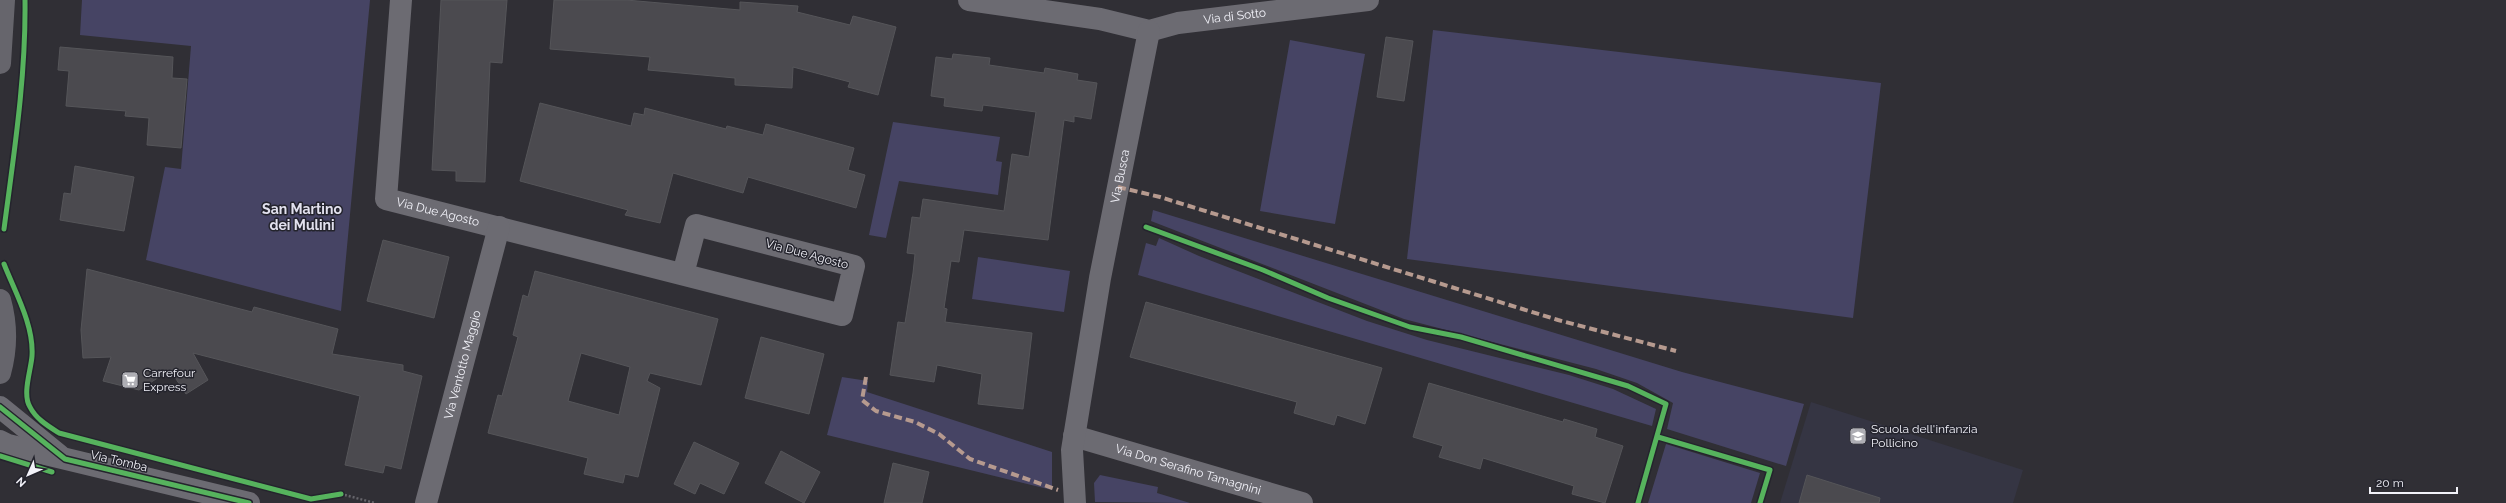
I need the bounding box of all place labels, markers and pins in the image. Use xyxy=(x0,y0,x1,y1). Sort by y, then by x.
place label: Carrefour Express xyxy=(143,366,196,394)
supermarket icon: Carrefour Express xyxy=(120,370,140,390)
place label: Scuola dell'infanzia Pollicino xyxy=(1871,422,1978,450)
school or university icon: Scuola dell'infanzia Pollicino xyxy=(1848,426,1868,446)

